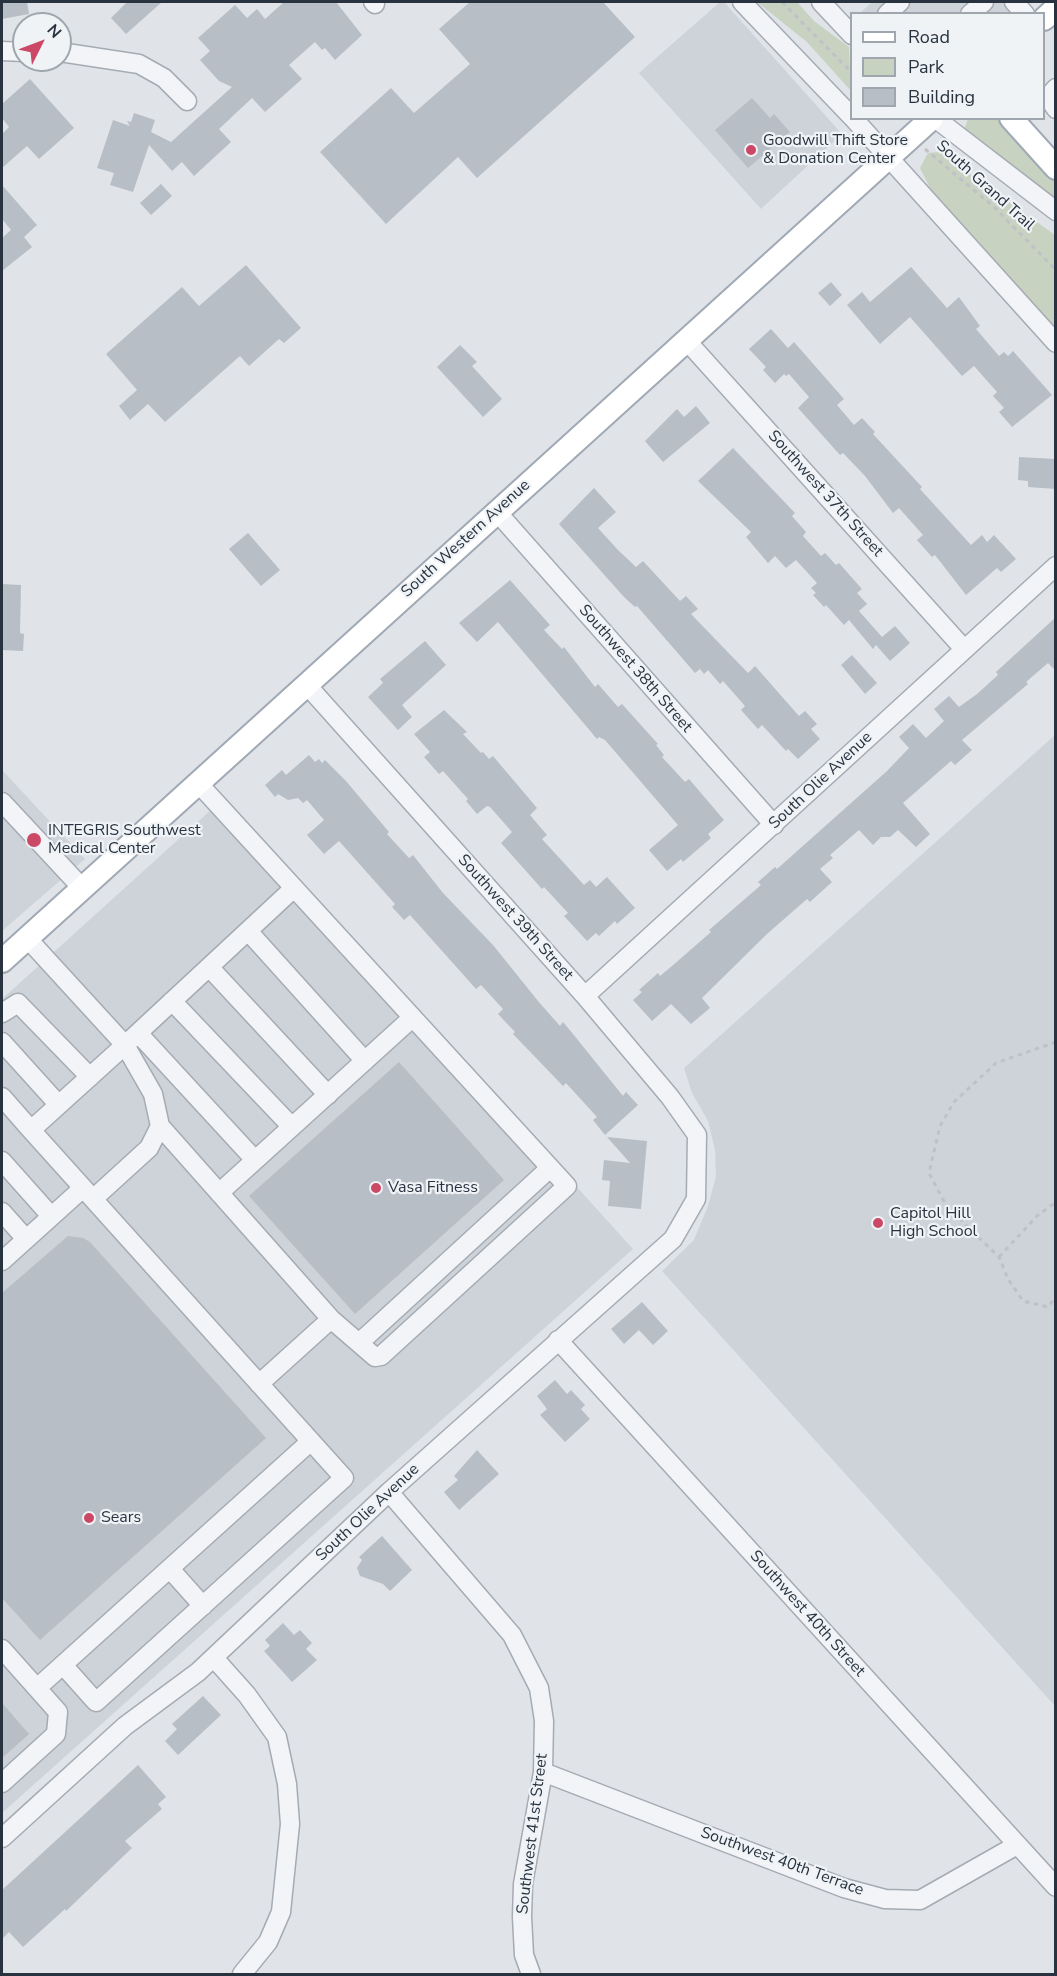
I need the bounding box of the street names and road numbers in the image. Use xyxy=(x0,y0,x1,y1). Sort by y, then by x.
street label: South Grand Trail xyxy=(932,137,1038,235)
street label: Southwest 37th Street xyxy=(763,427,887,561)
street label: South Western Avenue xyxy=(398,476,534,602)
street label: Southwest 38th Street xyxy=(574,601,696,737)
street label: South Olie Avenue xyxy=(765,728,877,834)
street label: Southwest 39th Street xyxy=(453,851,577,985)
street label: South Olie Avenue xyxy=(312,1460,424,1566)
street label: Southwest 40th Street xyxy=(745,1547,869,1681)
street label: Southwest 41st Street xyxy=(514,1753,552,1915)
street label: Southwest 40th Terrace xyxy=(698,1824,866,1900)

